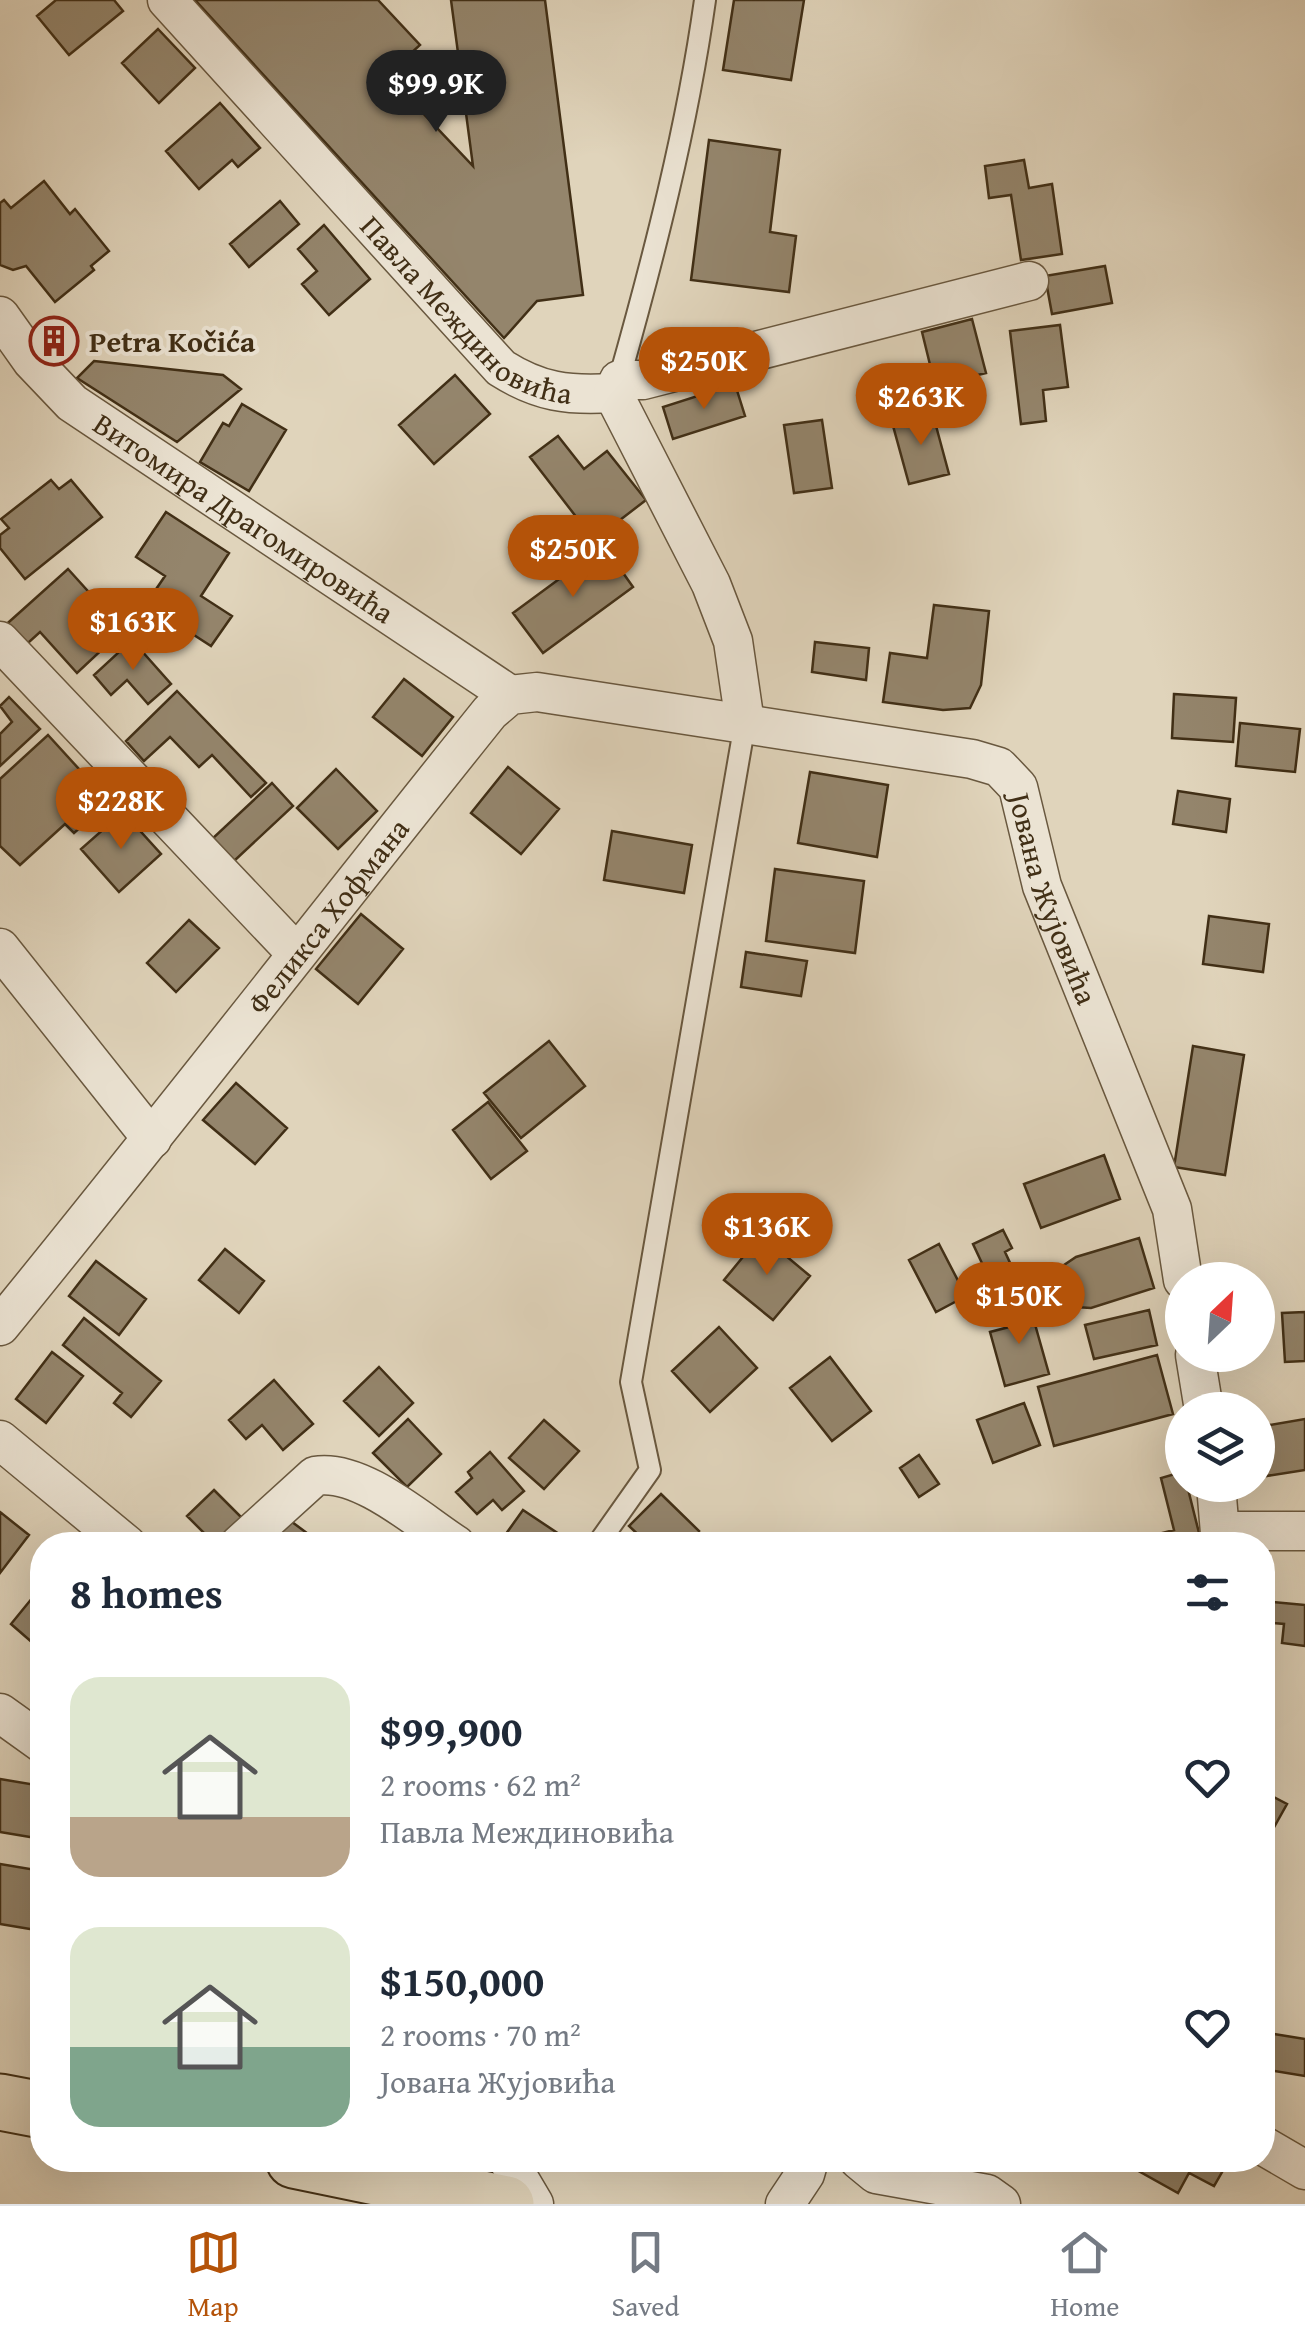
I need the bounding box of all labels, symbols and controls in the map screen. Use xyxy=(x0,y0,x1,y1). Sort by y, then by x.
pin: $99.9K xyxy=(355,50,517,135)
text: $99.9K xyxy=(388,59,484,106)
street label: Павла Междиновића xyxy=(350,205,575,415)
building icon: Petra Kočića xyxy=(28,315,80,367)
place label: Petra Kočića xyxy=(89,319,256,363)
pin: $250K xyxy=(634,327,774,412)
text: $250K xyxy=(661,336,747,383)
pin: $263K xyxy=(851,363,991,448)
text: $263K xyxy=(878,372,964,419)
street label: Витомира Драгомировића xyxy=(85,401,404,634)
pin: $250K xyxy=(503,515,643,600)
text: $250K xyxy=(530,524,616,571)
pin: $163K xyxy=(63,588,203,673)
text: $163K xyxy=(90,597,176,644)
pin: $228K xyxy=(51,767,191,852)
text: $228K xyxy=(78,776,164,823)
street label: Јована Жујовића xyxy=(997,784,1110,1012)
street label: Феликса Хофмана xyxy=(236,808,420,1023)
pin: $136K xyxy=(697,1193,837,1278)
text: $136K xyxy=(724,1202,810,1249)
pin: $150K xyxy=(949,1262,1089,1347)
north arrow xyxy=(1165,1262,1275,1372)
map controls xyxy=(1165,1262,1275,1502)
text: $150K xyxy=(976,1271,1062,1318)
button: layers xyxy=(1165,1392,1275,1502)
text: 8 homes xyxy=(70,1562,223,1623)
icon: filters xyxy=(1180,1565,1235,1620)
text: $99,900 xyxy=(380,1700,522,1761)
icon: home xyxy=(150,1717,270,1837)
icon: heart xyxy=(1180,1750,1235,1805)
text: 2 rooms · 62 m² xyxy=(380,1761,581,1808)
text: Павла Междиновића xyxy=(380,1808,674,1855)
text: $150,000 xyxy=(380,1950,544,2011)
icon: home xyxy=(150,1967,270,2087)
icon: heart xyxy=(1180,2000,1235,2055)
text: 2 rooms · 70 m² xyxy=(380,2011,581,2058)
text: Јована Жујовића xyxy=(380,2058,616,2105)
tab: Map xyxy=(186,2225,241,2326)
tab: Saved xyxy=(612,2225,679,2326)
tab: Home xyxy=(1051,2225,1119,2326)

